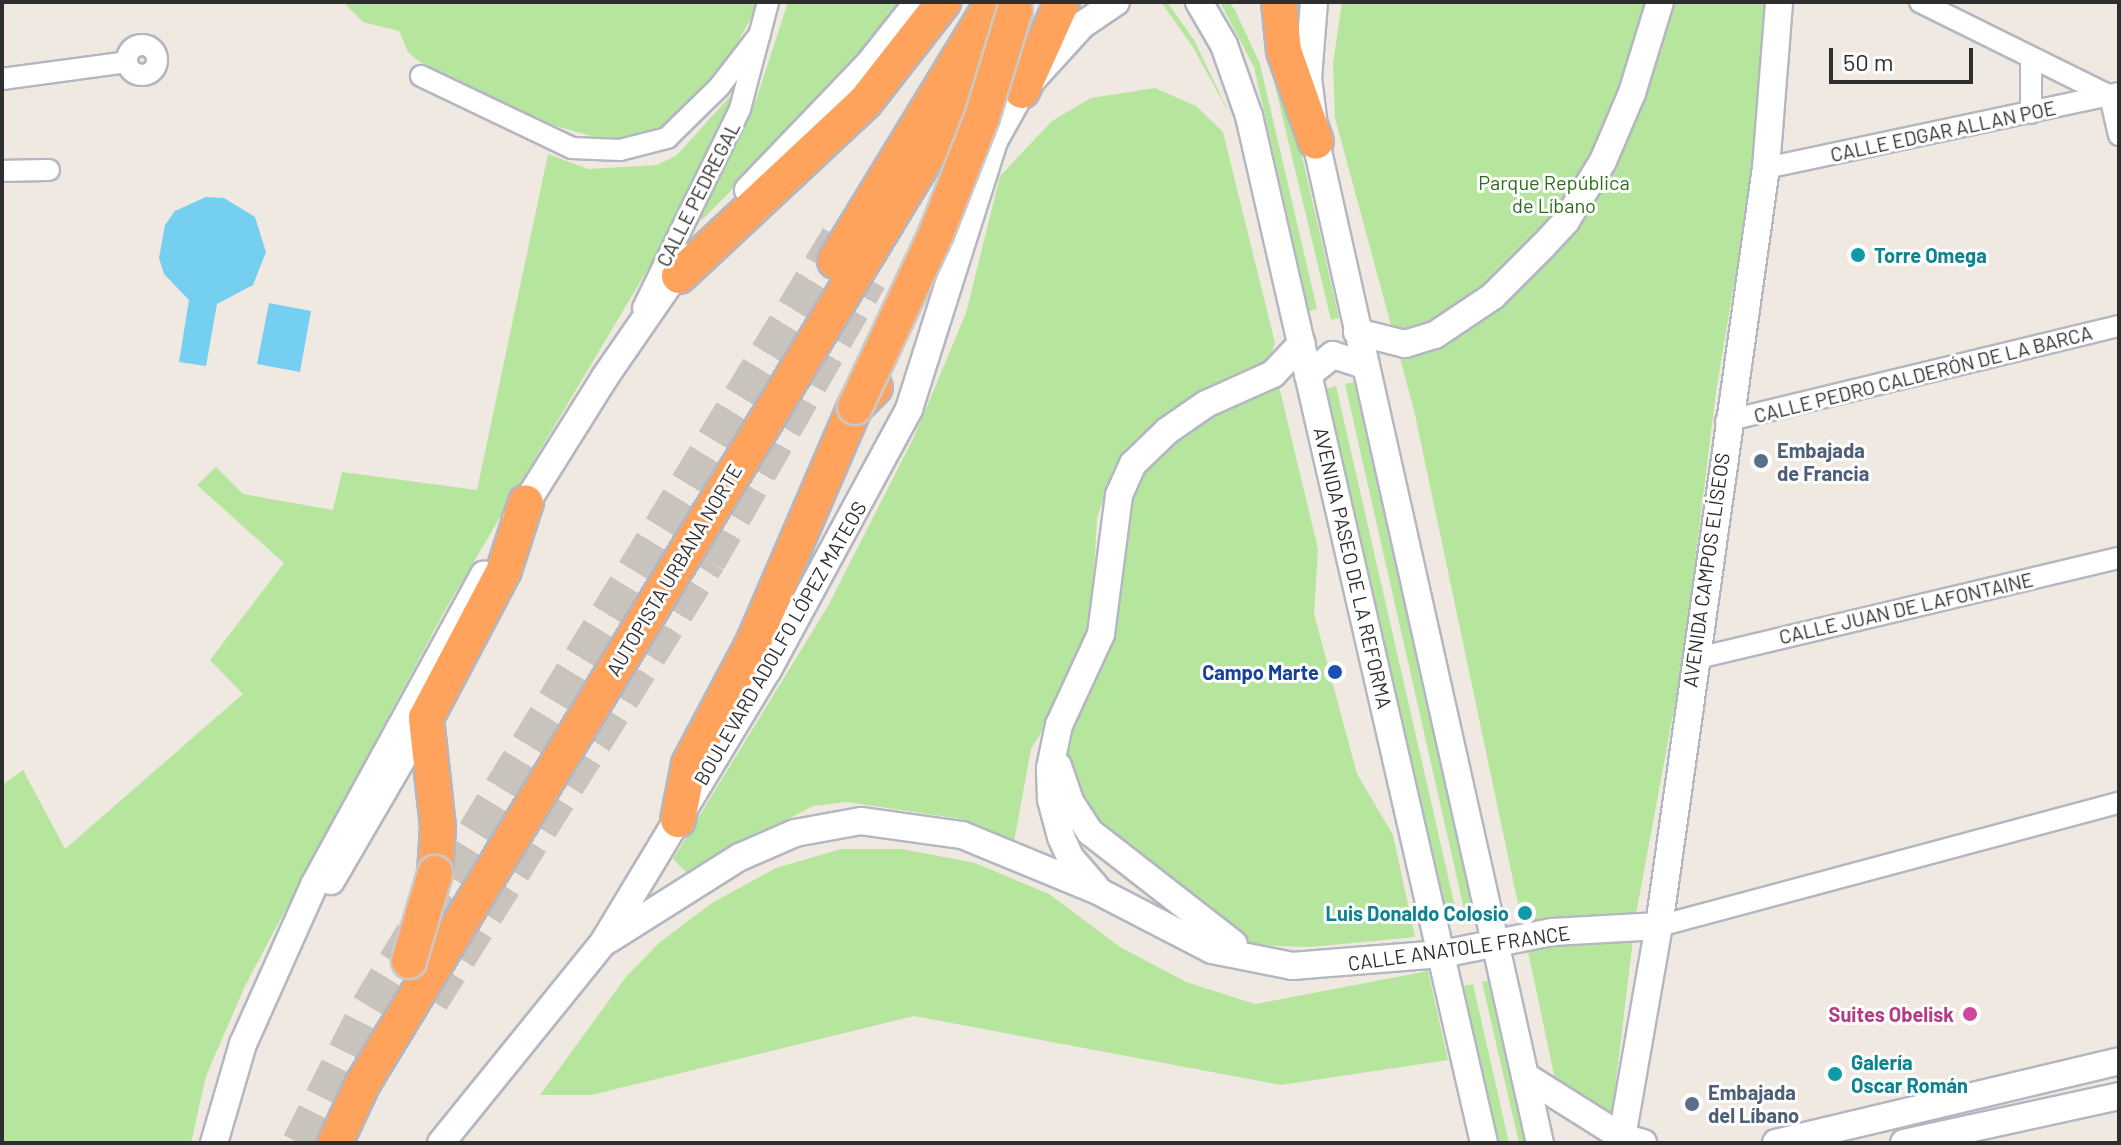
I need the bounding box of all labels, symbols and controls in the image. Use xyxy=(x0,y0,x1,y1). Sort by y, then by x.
scale bar xyxy=(1833,32,1977,82)
text: 50 m xyxy=(1843,47,1894,76)
street label: CALLE EDGAR ALLAN POE xyxy=(1828,95,2058,167)
street label: CALLE PEDREGAL xyxy=(651,118,745,270)
park label: Parque República de Líbano xyxy=(1478,170,1630,217)
place label: Torre Omega xyxy=(1874,243,1987,267)
marker: Torre Omega xyxy=(1849,246,1867,264)
street label: CALLE PEDRO CALDERÓN DE LA BARCA xyxy=(1751,320,2095,428)
street label: AVENIDA PASEO DE LA REFORMA xyxy=(1309,425,1397,711)
place label: Embajada de Francia xyxy=(1777,438,1869,485)
street label: AVENIDA CAMPOS ELÍSEOS xyxy=(1678,451,1734,689)
marker: Embajada de Francia xyxy=(1752,452,1770,470)
street label: AUTOPISTA URBANA NORTE xyxy=(601,460,747,680)
street label: BOULEVARD ADOLFO LÓPEZ MATEOS xyxy=(689,497,871,789)
street label: CALLE JUAN DE LAFONTAINE xyxy=(1777,567,2035,649)
place label: Campo Marte xyxy=(1202,660,1319,684)
marker: Campo Marte xyxy=(1326,663,1344,681)
place label: Luis Donaldo Colosio xyxy=(1326,901,1509,925)
marker: Luis Donaldo Colosio xyxy=(1516,904,1534,922)
street label: CALLE ANATOLE FRANCE xyxy=(1346,921,1572,975)
place label: Suites Obelisk xyxy=(1829,1002,1954,1026)
marker: Suites Obelisk xyxy=(1961,1005,1979,1023)
place label: Galería Oscar Román xyxy=(1851,1050,1968,1097)
marker: Galería Oscar Román xyxy=(1826,1065,1844,1083)
place label: Embajada del Líbano xyxy=(1708,1080,1799,1127)
marker: Embajada del Líbano xyxy=(1683,1095,1701,1113)

